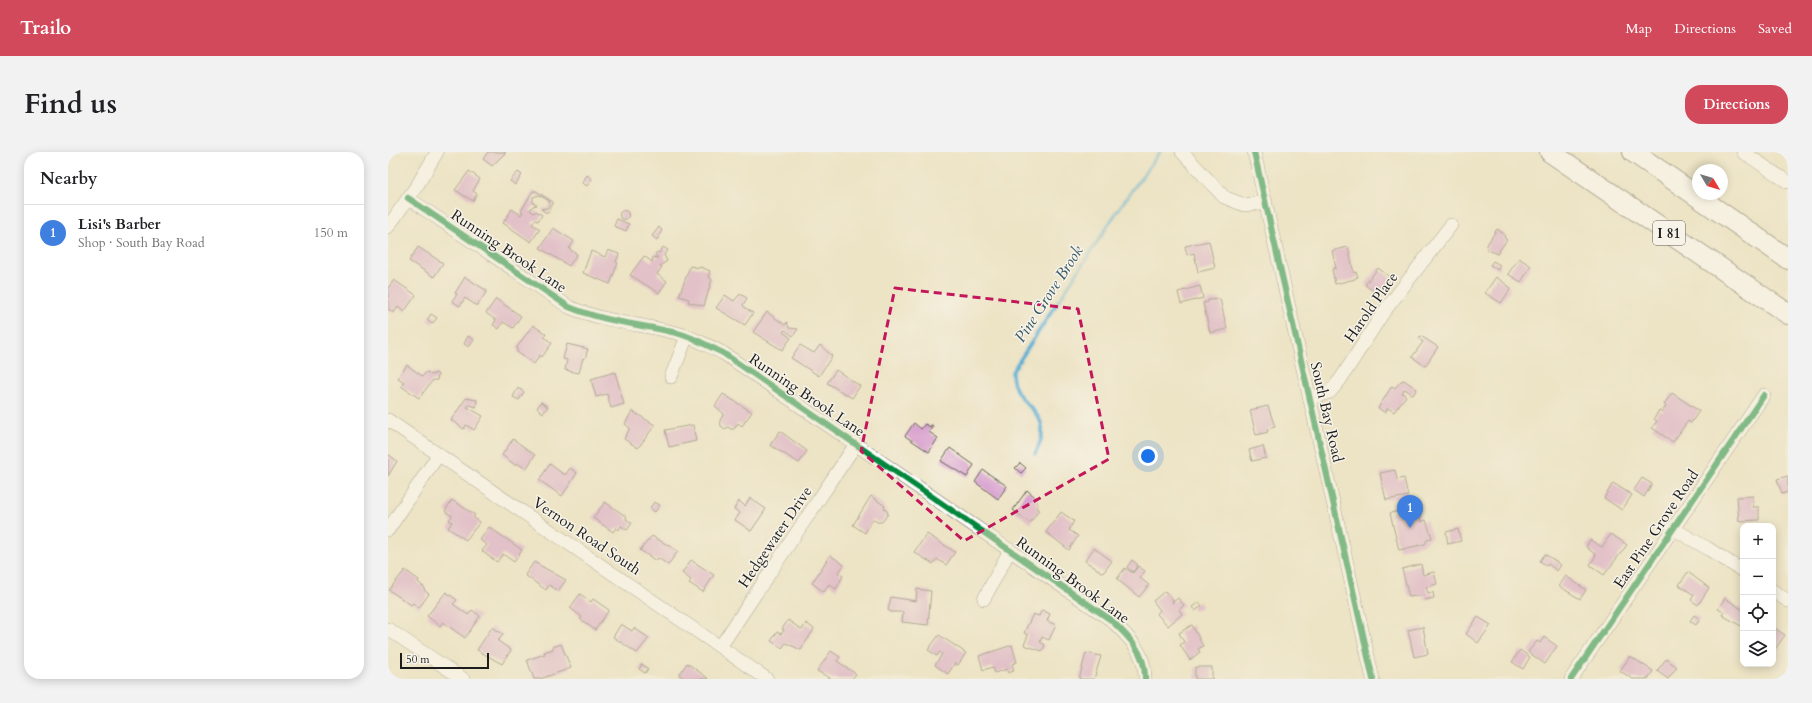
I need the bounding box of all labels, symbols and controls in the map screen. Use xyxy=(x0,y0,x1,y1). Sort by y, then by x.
text: Trailo xyxy=(20,15,71,41)
text: Map xyxy=(1626,19,1652,38)
text: Directions xyxy=(1674,19,1736,38)
text: Saved xyxy=(1758,19,1792,38)
text: Find us xyxy=(24,85,117,123)
button: Directions xyxy=(1685,85,1788,124)
north arrow xyxy=(1692,164,1728,200)
text: Nearby xyxy=(40,167,97,190)
street label: Running Brook Lane xyxy=(447,205,571,297)
text: Lisi's Barber xyxy=(78,214,160,234)
road number: I 81 xyxy=(1653,221,1685,245)
text: 1 xyxy=(50,224,56,242)
text: 150 m xyxy=(314,224,348,242)
text: Shop · South Bay Road xyxy=(78,234,205,252)
water label: Pine Grove Brook xyxy=(1009,241,1089,347)
street label: Harold Place xyxy=(1340,268,1403,346)
street label: Running Brook Lane xyxy=(745,349,869,441)
street label: South Bay Road xyxy=(1306,360,1348,464)
your location xyxy=(1138,446,1158,466)
street label: East Pine Grove Road xyxy=(1609,466,1703,592)
street label: Hedgewater Drive xyxy=(734,482,816,592)
street label: Vernon Road South xyxy=(529,492,646,580)
pin: 1 xyxy=(1397,495,1423,528)
map controls xyxy=(1740,523,1776,667)
button: + xyxy=(1740,523,1776,559)
street label: Running Brook Lane xyxy=(1012,532,1134,628)
button: − xyxy=(1740,559,1776,595)
button: locate xyxy=(1740,595,1776,631)
button: layers xyxy=(1740,631,1776,667)
scale bar xyxy=(400,651,489,670)
text: 50 m xyxy=(406,652,430,667)

